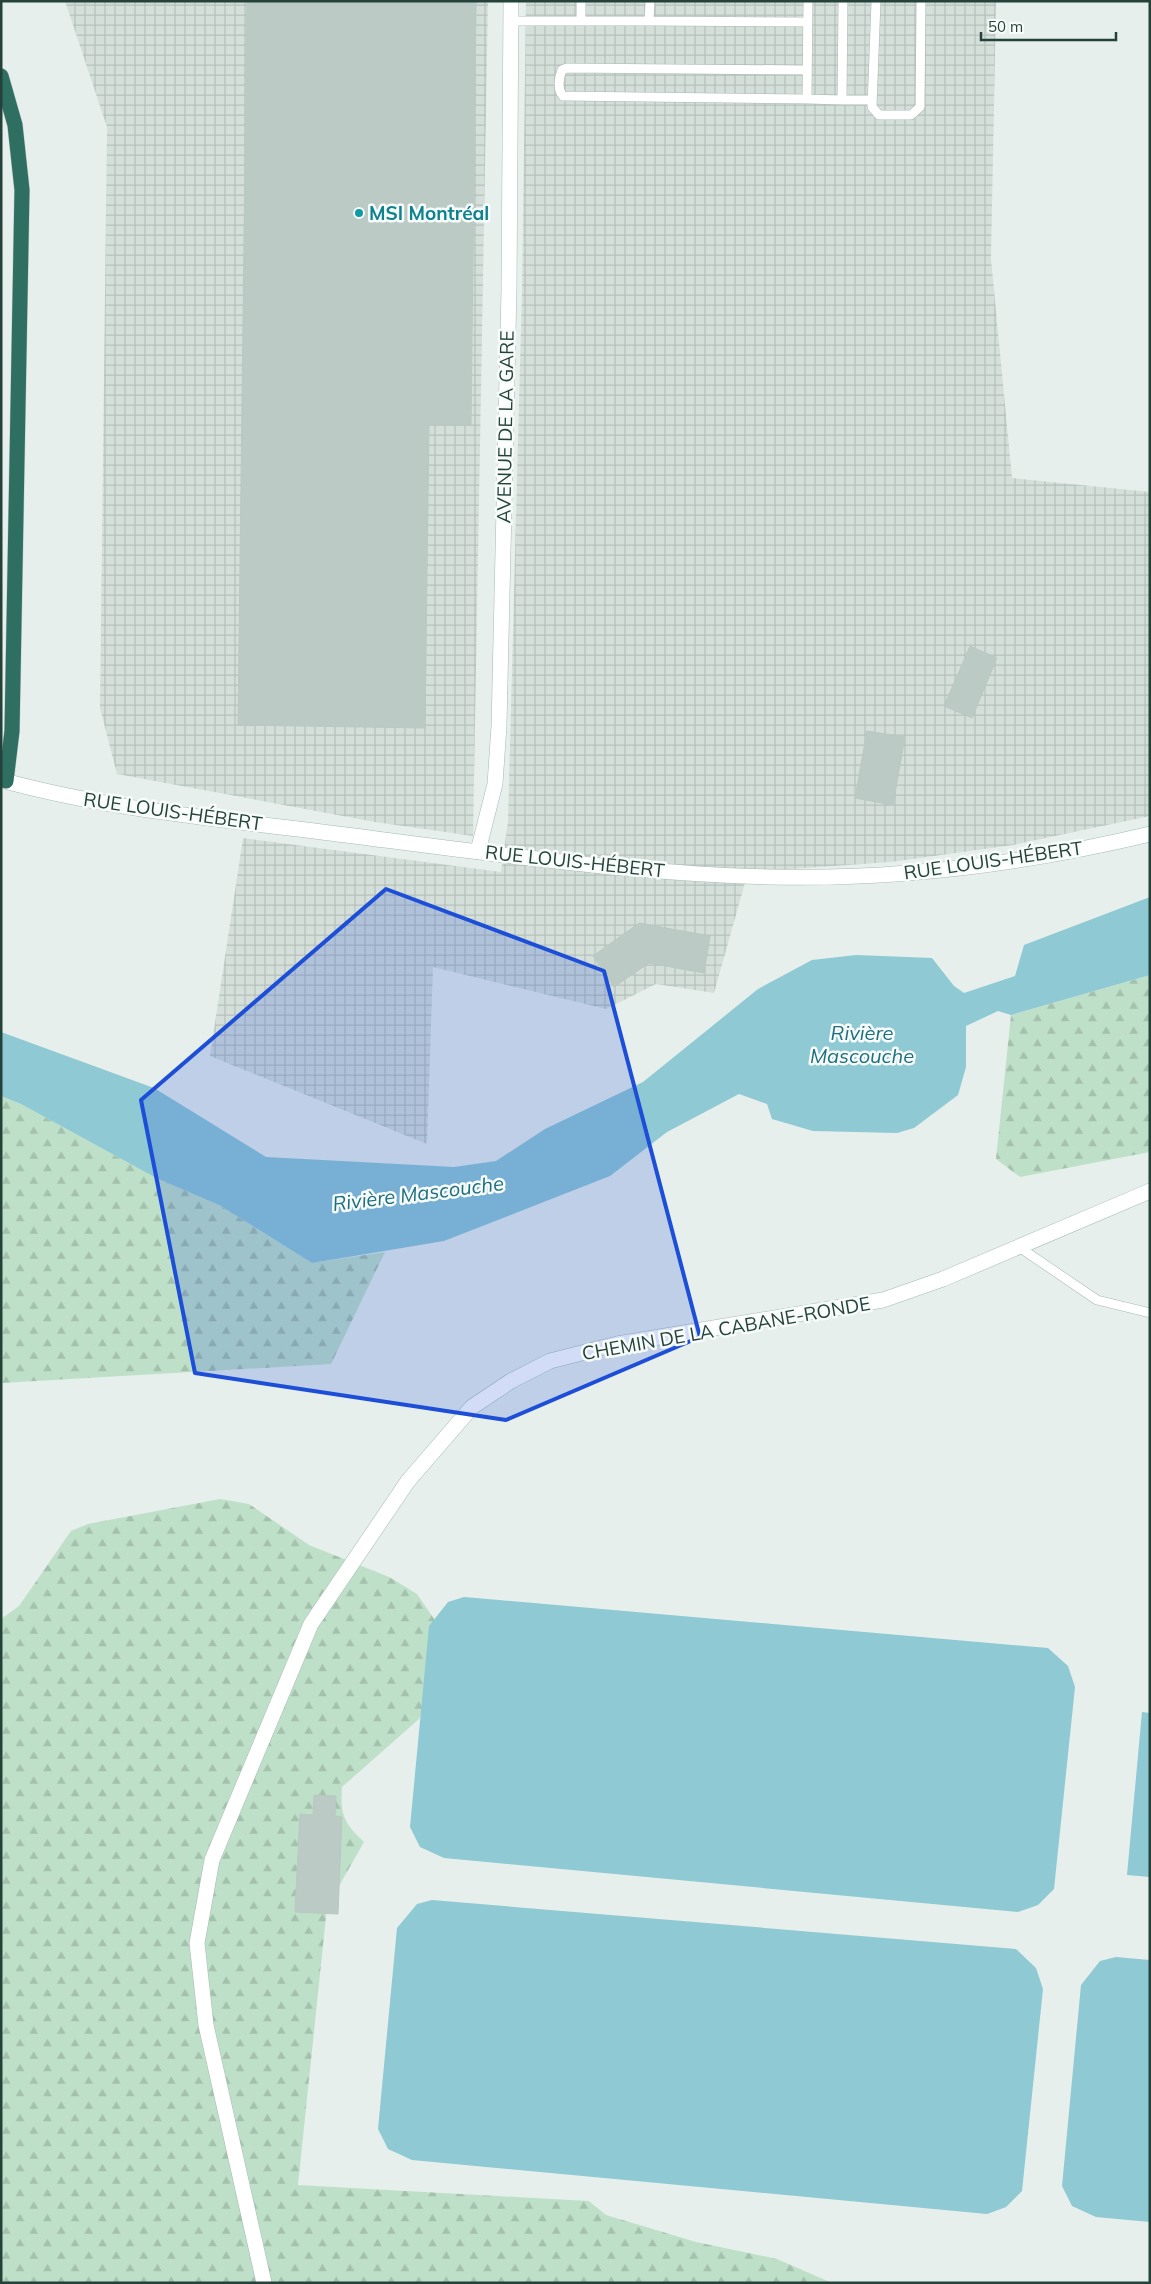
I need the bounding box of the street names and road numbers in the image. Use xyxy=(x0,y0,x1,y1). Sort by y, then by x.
street label: AVENUE DE LA GARE xyxy=(491,330,519,524)
street label: RUE LOUIS-HÉBERT xyxy=(82,787,264,836)
street label: RUE LOUIS-HÉBERT xyxy=(902,835,1084,884)
street label: RUE LOUIS-HÉBERT xyxy=(484,840,666,882)
street label: CHEMIN DE LA CABANE-RONDE xyxy=(580,1291,872,1365)

